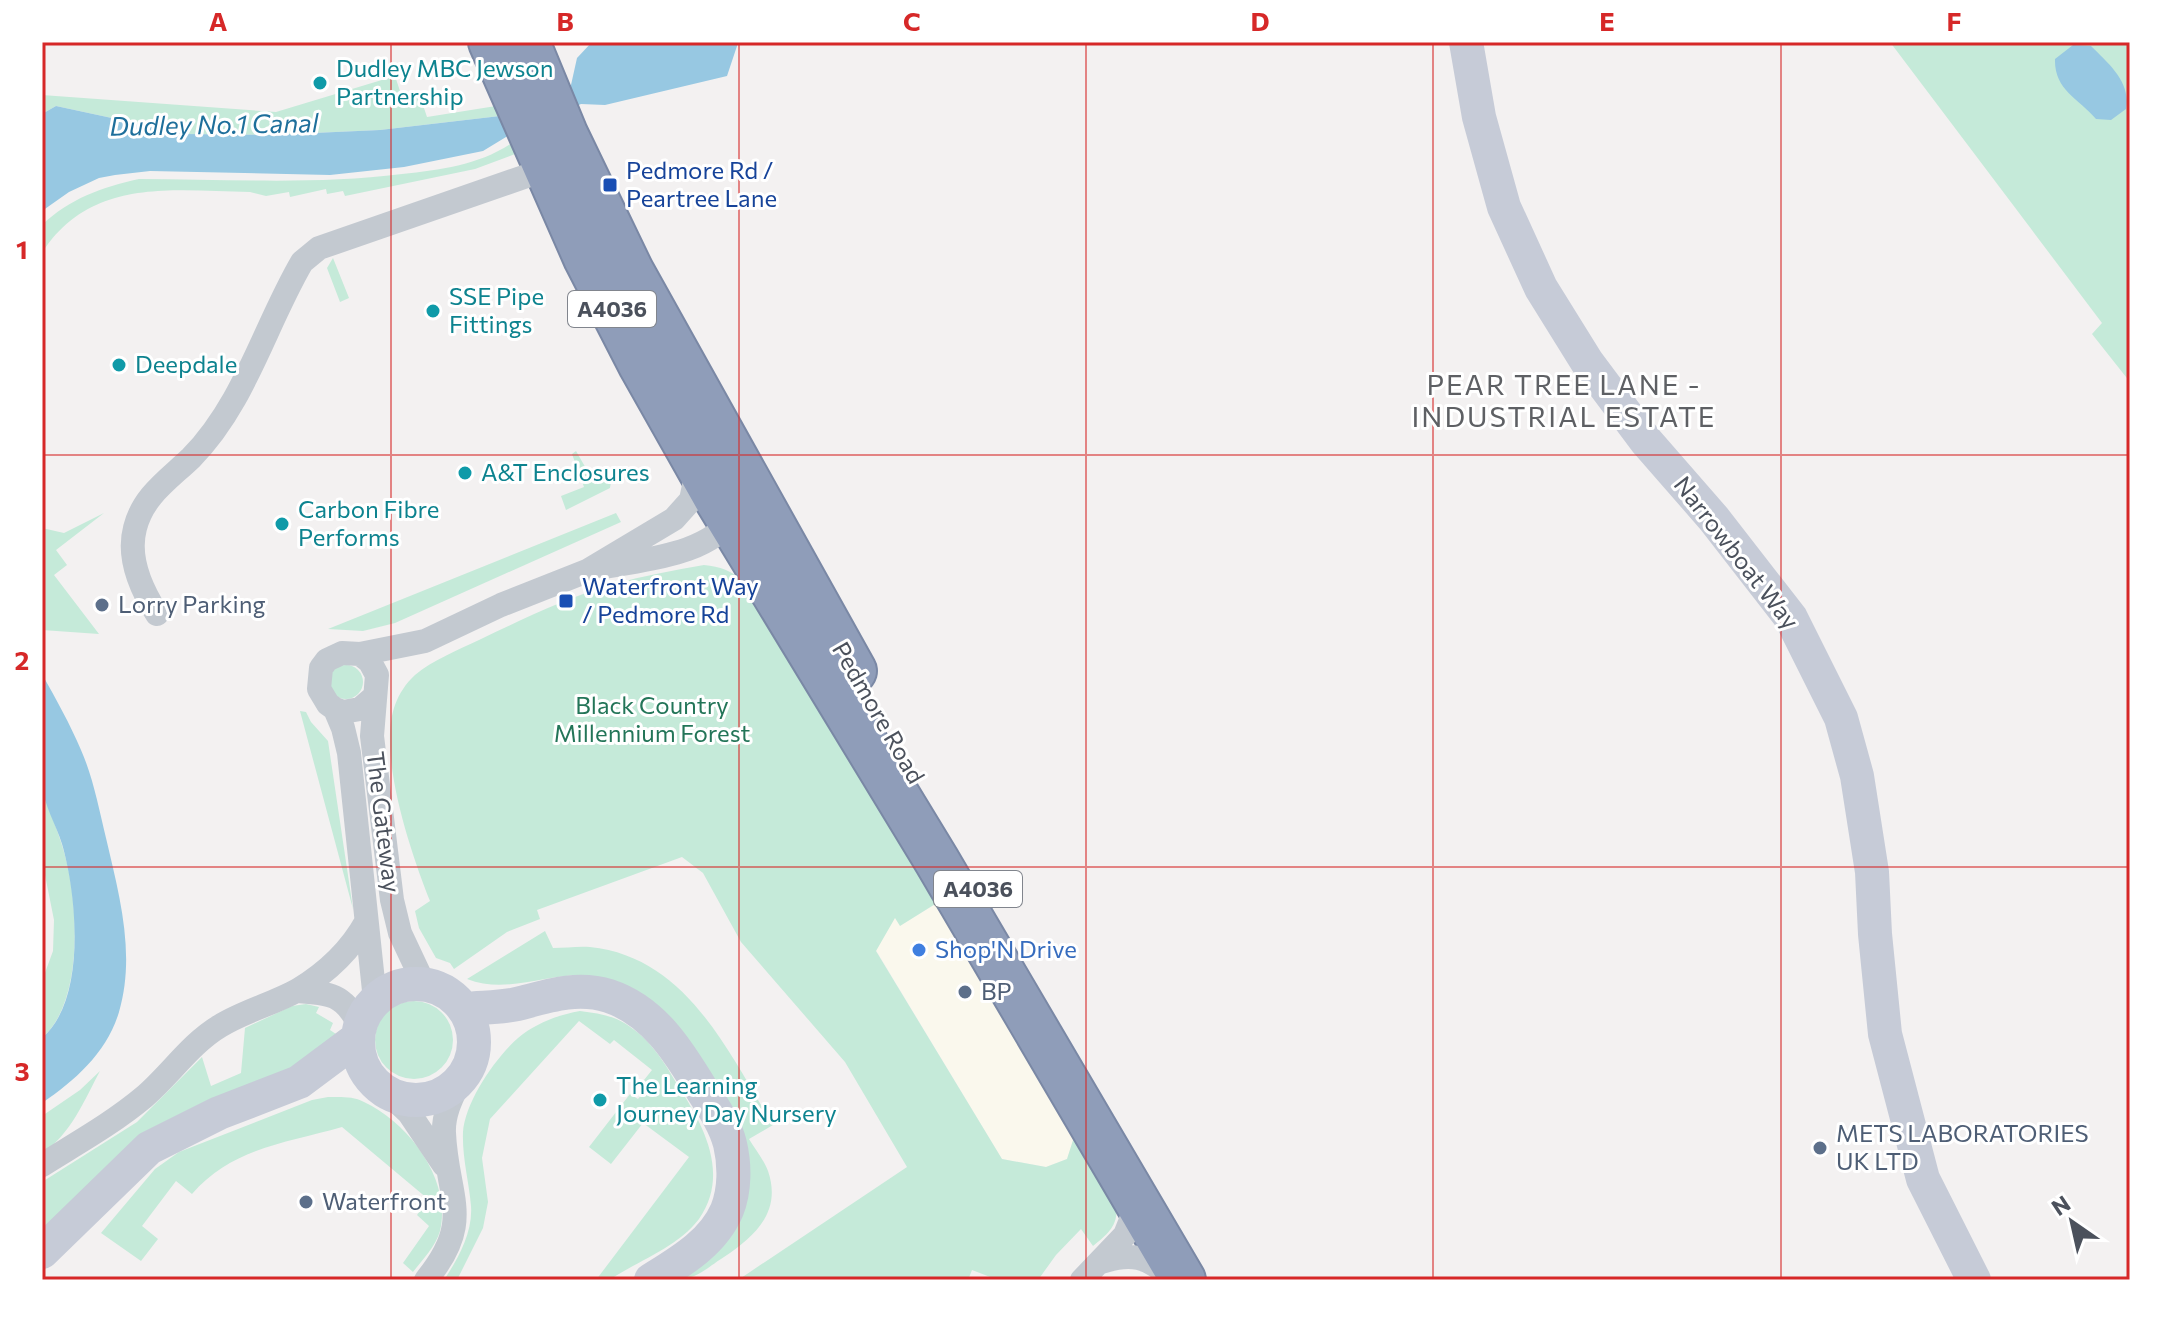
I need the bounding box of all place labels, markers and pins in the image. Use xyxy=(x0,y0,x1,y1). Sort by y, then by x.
place label: Dudley MBC Jewson Partnership xyxy=(336,53,553,110)
marker: Dudley MBC Jewson Partnership xyxy=(311,74,329,92)
place label: Pedmore Rd / Peartree Lane xyxy=(626,155,777,212)
marker: Pedmore Rd / Peartree Lane xyxy=(601,176,619,194)
place label: SSE Pipe Fittings xyxy=(449,281,544,338)
marker: SSE Pipe Fittings xyxy=(424,302,442,320)
place label: Deepdale xyxy=(135,349,237,378)
marker: Deepdale xyxy=(110,356,128,374)
place label: A&T Enclosures xyxy=(481,457,650,486)
marker: A&T Enclosures xyxy=(456,464,474,482)
place label: Carbon Fibre Performs xyxy=(298,494,439,551)
marker: Carbon Fibre Performs xyxy=(273,515,291,533)
place label: Waterfront Way / Pedmore Rd xyxy=(582,571,759,628)
place label: Lorry Parking xyxy=(118,589,265,618)
marker: Waterfront Way / Pedmore Rd xyxy=(557,592,575,610)
marker: Lorry Parking xyxy=(93,596,111,614)
place label: Shop'N Drive xyxy=(935,934,1077,963)
marker: Shop'N Drive xyxy=(910,941,928,959)
place label: BP xyxy=(981,976,1012,1005)
marker: BP xyxy=(956,983,974,1001)
place label: The Learning Journey Day Nursery xyxy=(616,1070,837,1127)
marker: The Learning Journey Day Nursery xyxy=(591,1091,609,1109)
place label: METS LABORATORIES UK LTD xyxy=(1836,1118,2089,1175)
marker: METS LABORATORIES UK LTD xyxy=(1811,1139,1829,1157)
place label: Waterfront xyxy=(322,1186,446,1215)
marker: Waterfront xyxy=(297,1193,315,1211)

